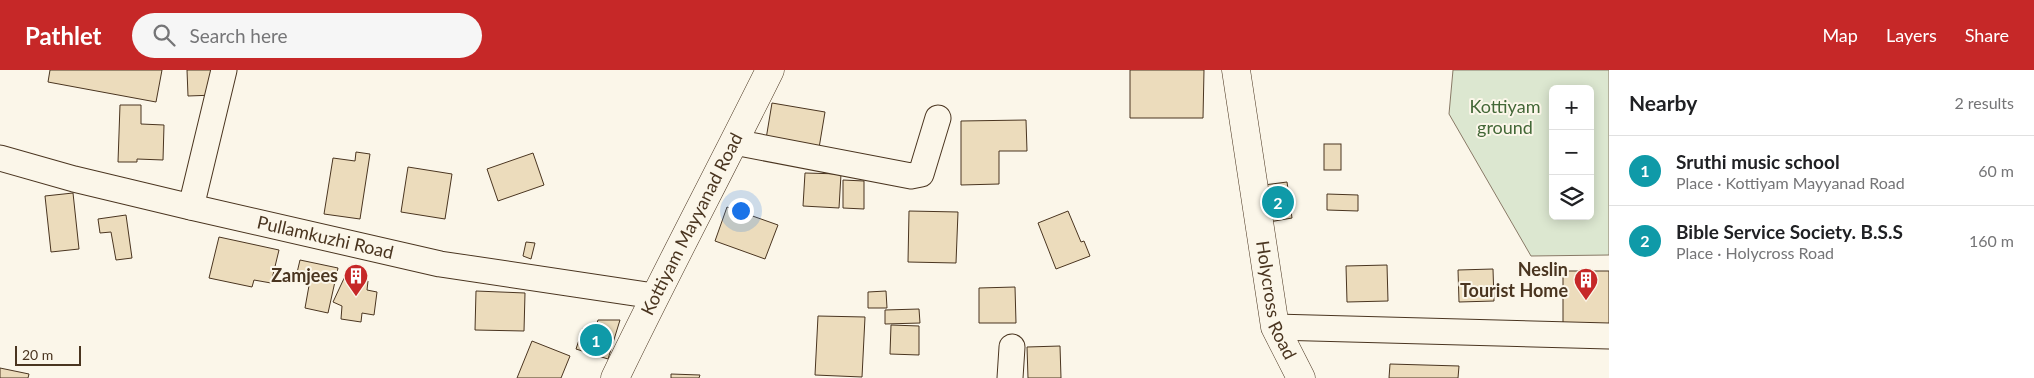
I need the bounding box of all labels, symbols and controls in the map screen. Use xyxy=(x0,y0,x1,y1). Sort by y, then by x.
search box xyxy=(132,13,482,58)
text: Pathlet xyxy=(25,21,102,50)
icon: search xyxy=(150,21,178,49)
text: Search here xyxy=(190,24,288,47)
text: Map xyxy=(1822,24,1858,46)
text: Layers xyxy=(1886,24,1937,46)
text: Share xyxy=(1965,24,2009,46)
map controls xyxy=(1549,85,1594,220)
button: + xyxy=(1549,85,1594,130)
text: Nearby xyxy=(1629,90,1697,115)
text: 2 results xyxy=(1954,93,2014,112)
park label: Kottiyam ground xyxy=(1470,95,1540,138)
street label: Kottiyam Mayyanad Road xyxy=(636,129,747,319)
button: − xyxy=(1549,130,1594,175)
text: Sruthi music school xyxy=(1676,150,1840,173)
text: 1 xyxy=(1640,161,1650,180)
text: 60 m xyxy=(1978,161,2014,180)
text: Place · Kottiyam Mayyanad Road xyxy=(1676,173,1905,192)
button: layers xyxy=(1549,175,1594,220)
pin: 2 xyxy=(1262,183,1294,221)
your location xyxy=(728,198,754,224)
street label: Pullamkuzhi Road xyxy=(255,210,396,263)
text: Bible Service Society. B.S.S xyxy=(1676,220,1903,243)
text: 2 xyxy=(1640,231,1650,250)
text: 160 m xyxy=(1969,231,2014,250)
street label: Holycross Road xyxy=(1252,239,1302,363)
text: Place · Holycross Road xyxy=(1676,243,1834,262)
place label: Neslin Tourist Home xyxy=(1460,258,1568,301)
building icon: Zamjees xyxy=(343,263,369,297)
place label: Zamjees xyxy=(271,264,338,286)
building icon: Neslin Tourist Home xyxy=(1573,267,1599,301)
pin: 1 xyxy=(580,321,612,359)
scale bar xyxy=(15,343,81,366)
text: 20 m xyxy=(22,346,53,363)

